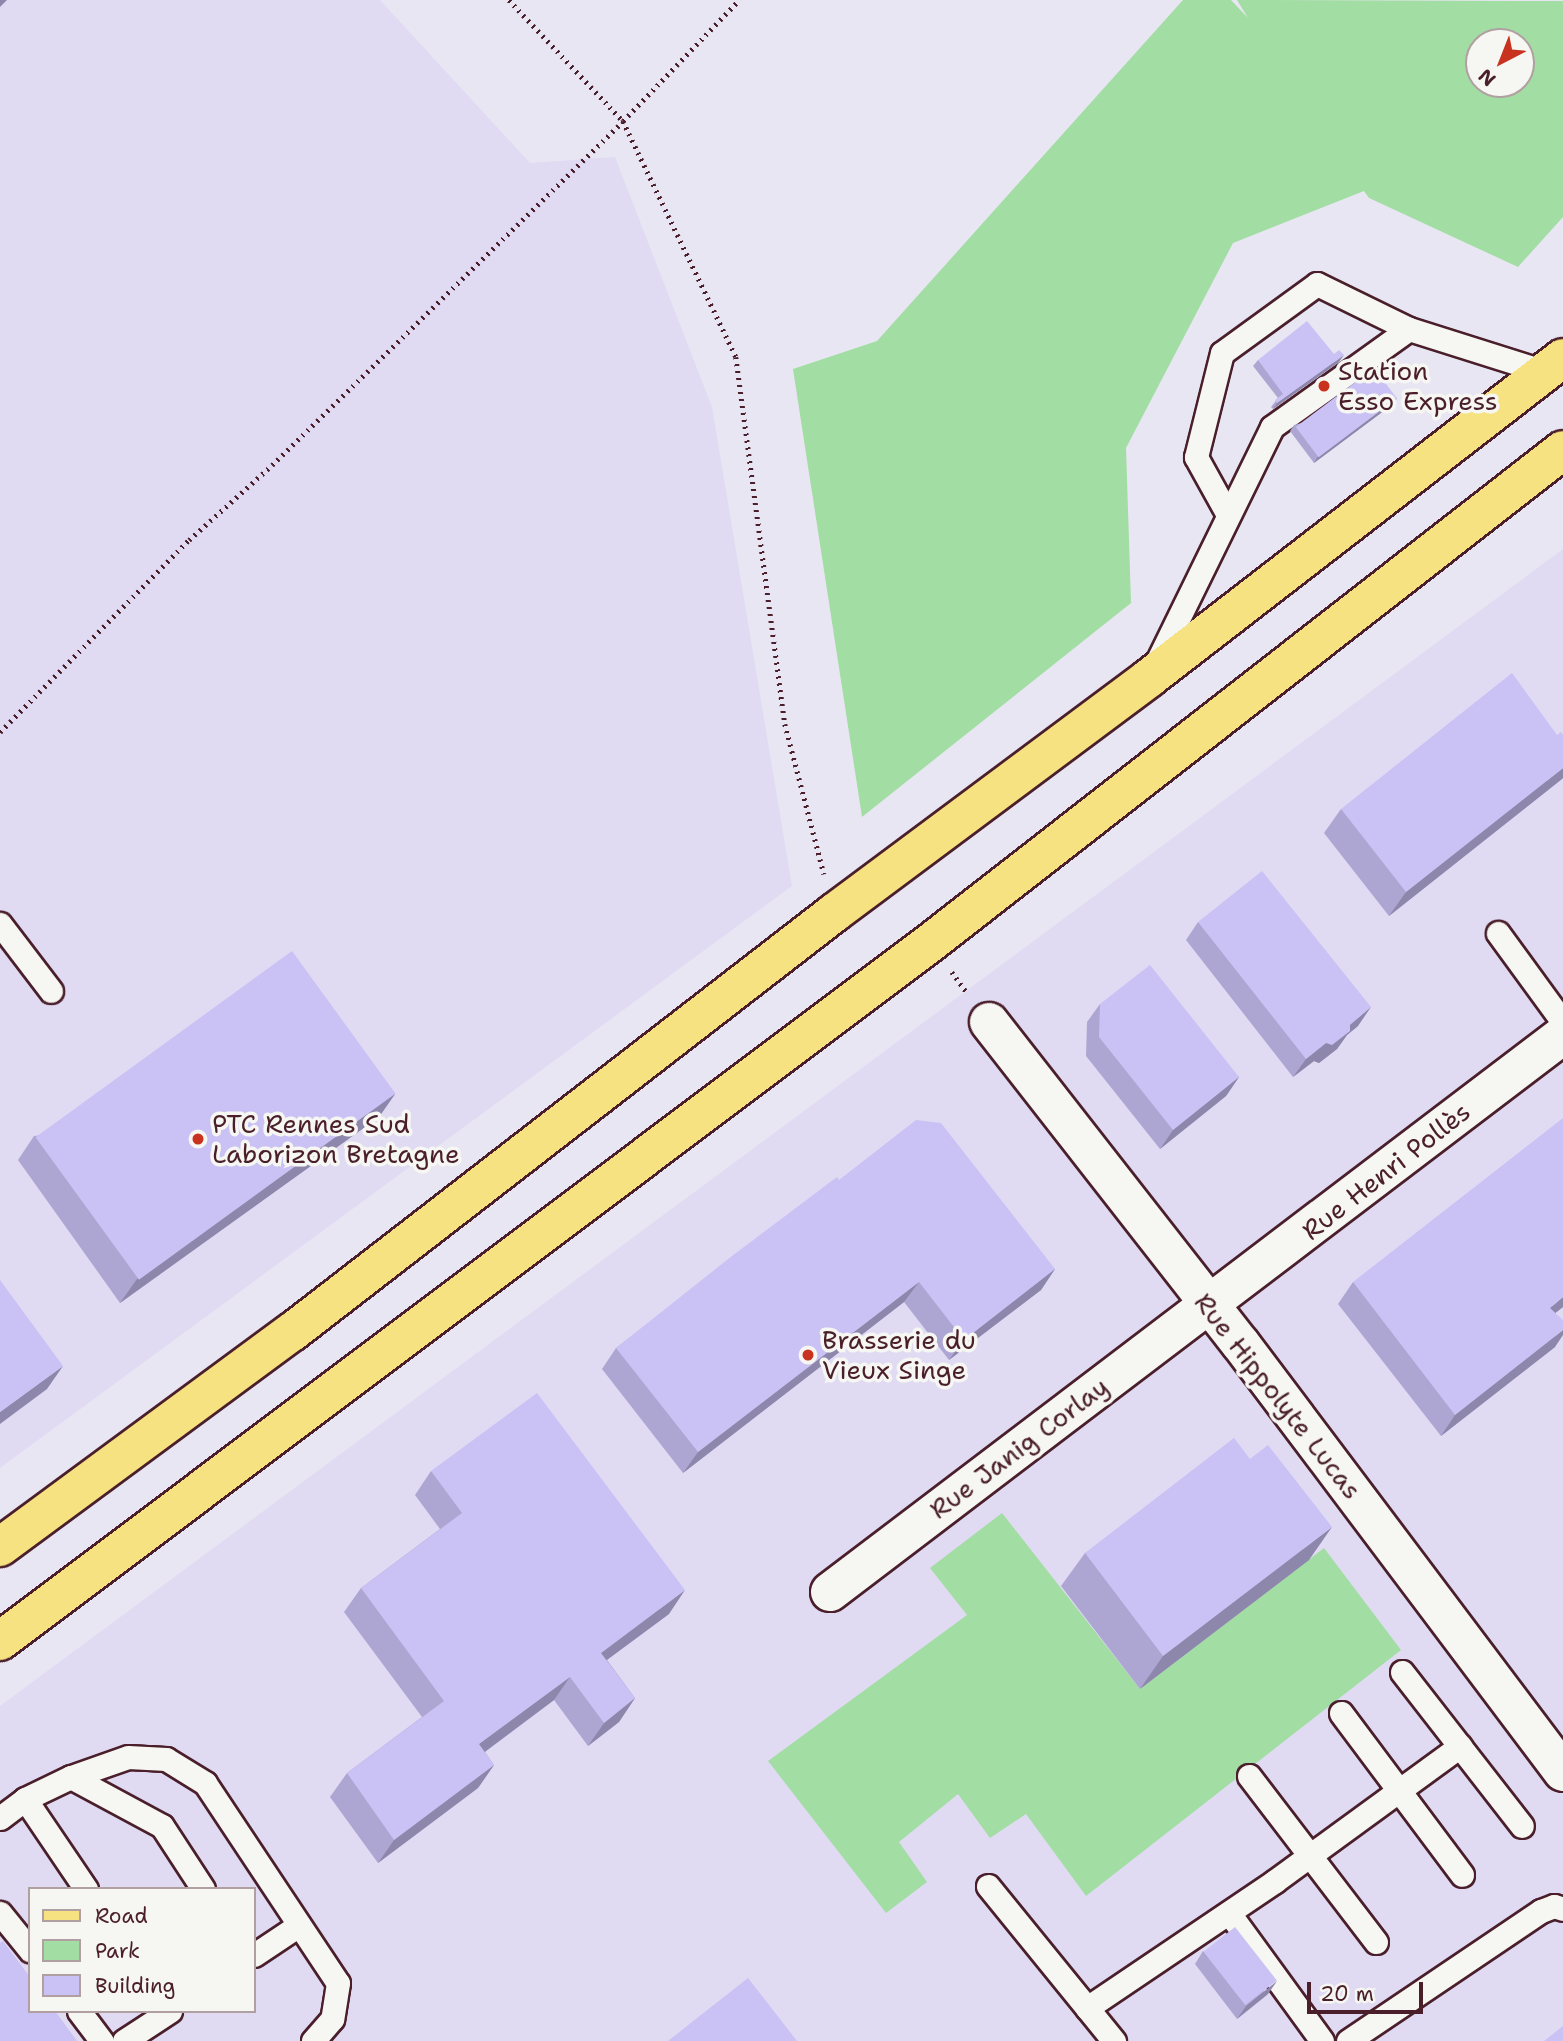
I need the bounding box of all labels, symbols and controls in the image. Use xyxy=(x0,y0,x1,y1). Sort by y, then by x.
north arrow xyxy=(1465,28,1535,98)
text: N xyxy=(1473,63,1501,92)
place label: Station Esso Express xyxy=(1338,355,1498,416)
marker: Station Esso Express xyxy=(1316,378,1332,394)
street label: Rue Henri Pollès xyxy=(1296,1096,1476,1246)
place label: PTC Rennes Sud Laborizon Bretagne xyxy=(212,1108,460,1170)
marker: PTC Rennes Sud Laborizon Bretagne xyxy=(190,1131,206,1147)
street label: Rue Hippolyte Lucas xyxy=(1188,1287,1368,1505)
place label: Brasserie du Vieux Singe xyxy=(822,1324,976,1386)
marker: Brasserie du Vieux Singe xyxy=(800,1347,816,1363)
street label: Rue Janig Corlay xyxy=(924,1371,1114,1525)
legend xyxy=(28,1887,256,2013)
text: Road xyxy=(95,1902,148,1930)
text: Park xyxy=(95,1937,140,1965)
scale bar xyxy=(1311,1968,1426,2012)
text: Building xyxy=(95,1972,175,2000)
text: 20 m xyxy=(1320,1980,1374,2008)

